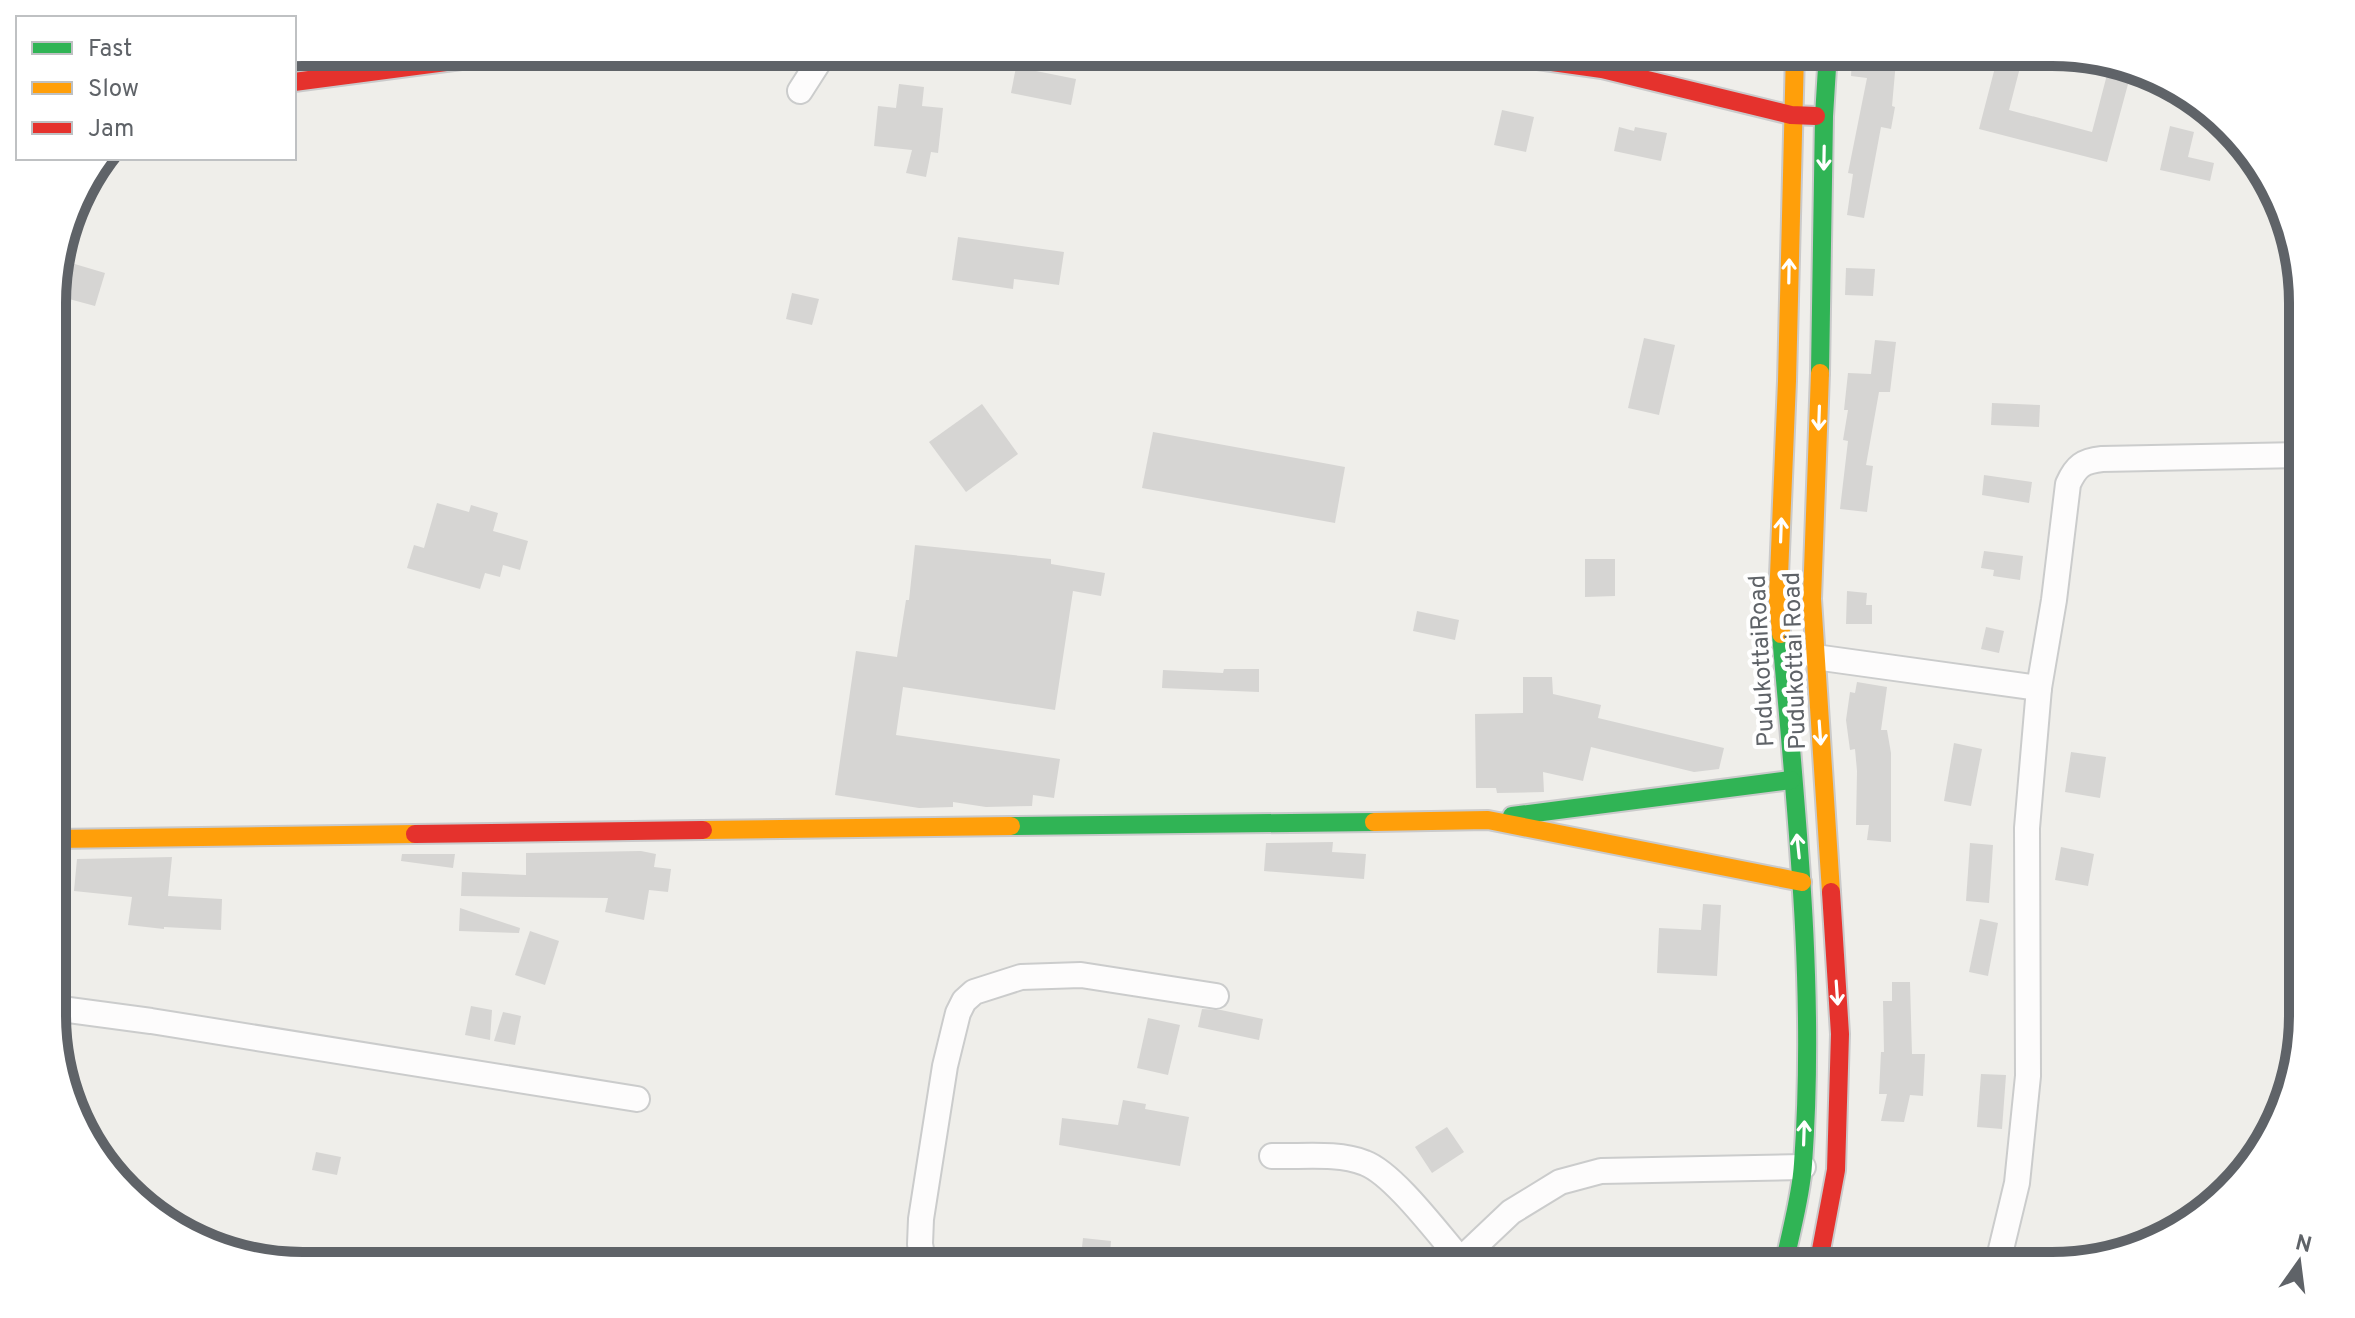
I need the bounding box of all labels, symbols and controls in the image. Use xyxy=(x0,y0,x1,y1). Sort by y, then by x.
legend xyxy=(16,16,296,160)
text: Fast xyxy=(88,35,132,65)
text: Slow xyxy=(88,75,139,105)
text: Jam xyxy=(88,115,134,145)
one-way arrow xyxy=(1816,144,1831,171)
one-way arrow xyxy=(1781,258,1797,285)
one-way arrow xyxy=(1811,404,1826,431)
one-way arrow xyxy=(1774,517,1789,544)
street label: Pudukottai Road xyxy=(1778,572,1814,750)
street label: PudukottaiRoad xyxy=(1744,574,1782,748)
one-way arrow xyxy=(1813,719,1828,746)
one-way arrow xyxy=(1791,833,1806,860)
one-way arrow xyxy=(1830,979,1845,1006)
one-way arrow xyxy=(1796,1120,1811,1147)
north arrow xyxy=(2259,1222,2339,1302)
text: N xyxy=(2292,1230,2314,1260)

